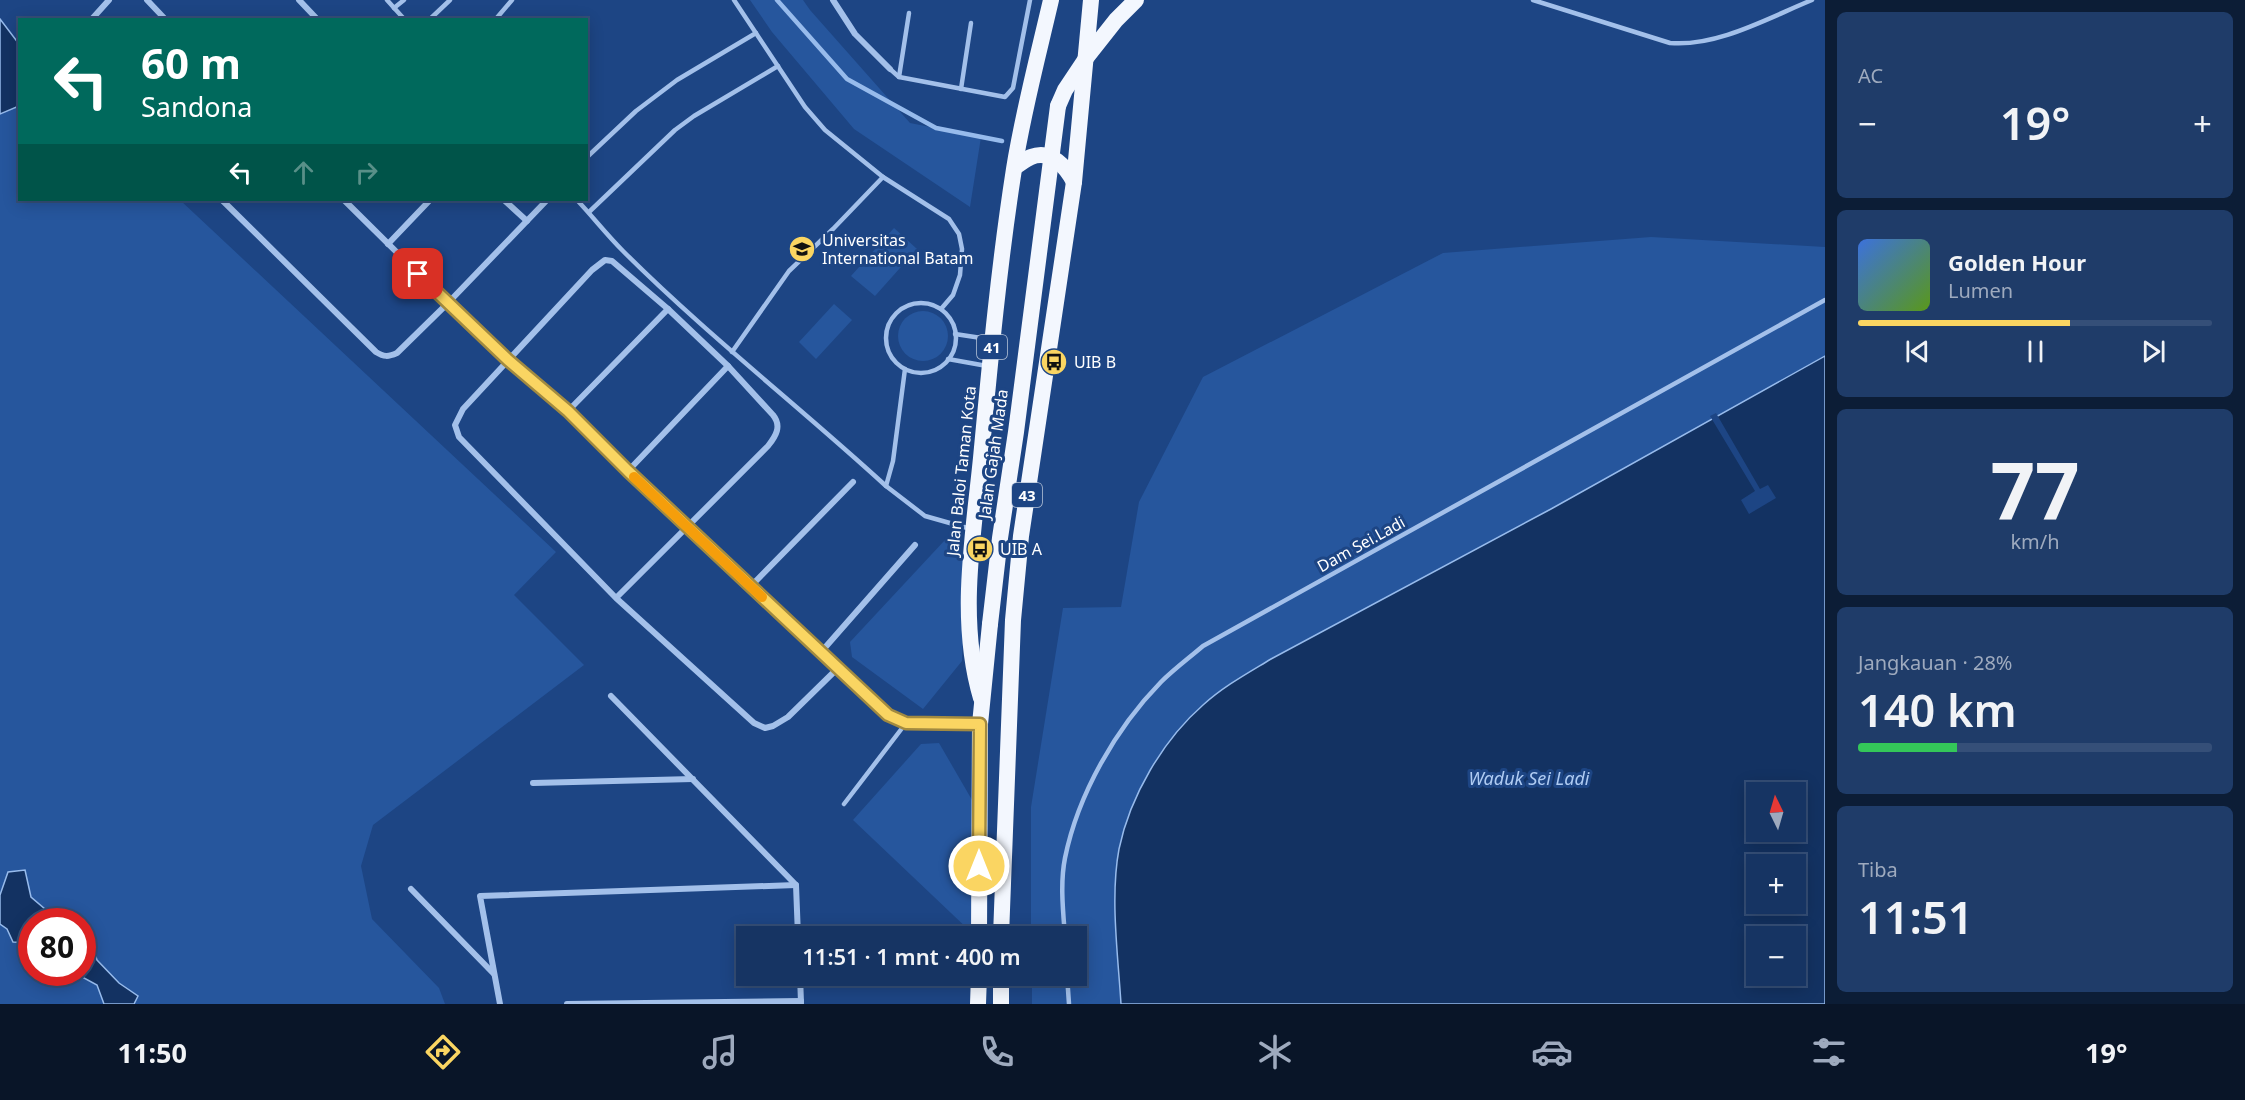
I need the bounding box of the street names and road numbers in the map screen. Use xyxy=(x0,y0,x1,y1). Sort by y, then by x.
road number: 41 xyxy=(977,335,1007,359)
street label: Jalan Baloi Taman Kota xyxy=(941,385,981,559)
street label: Jalan Gajah Mada xyxy=(973,388,1013,522)
road number: 43 xyxy=(1012,483,1042,507)
street label: Dam Sei.Ladi xyxy=(1313,511,1409,577)

